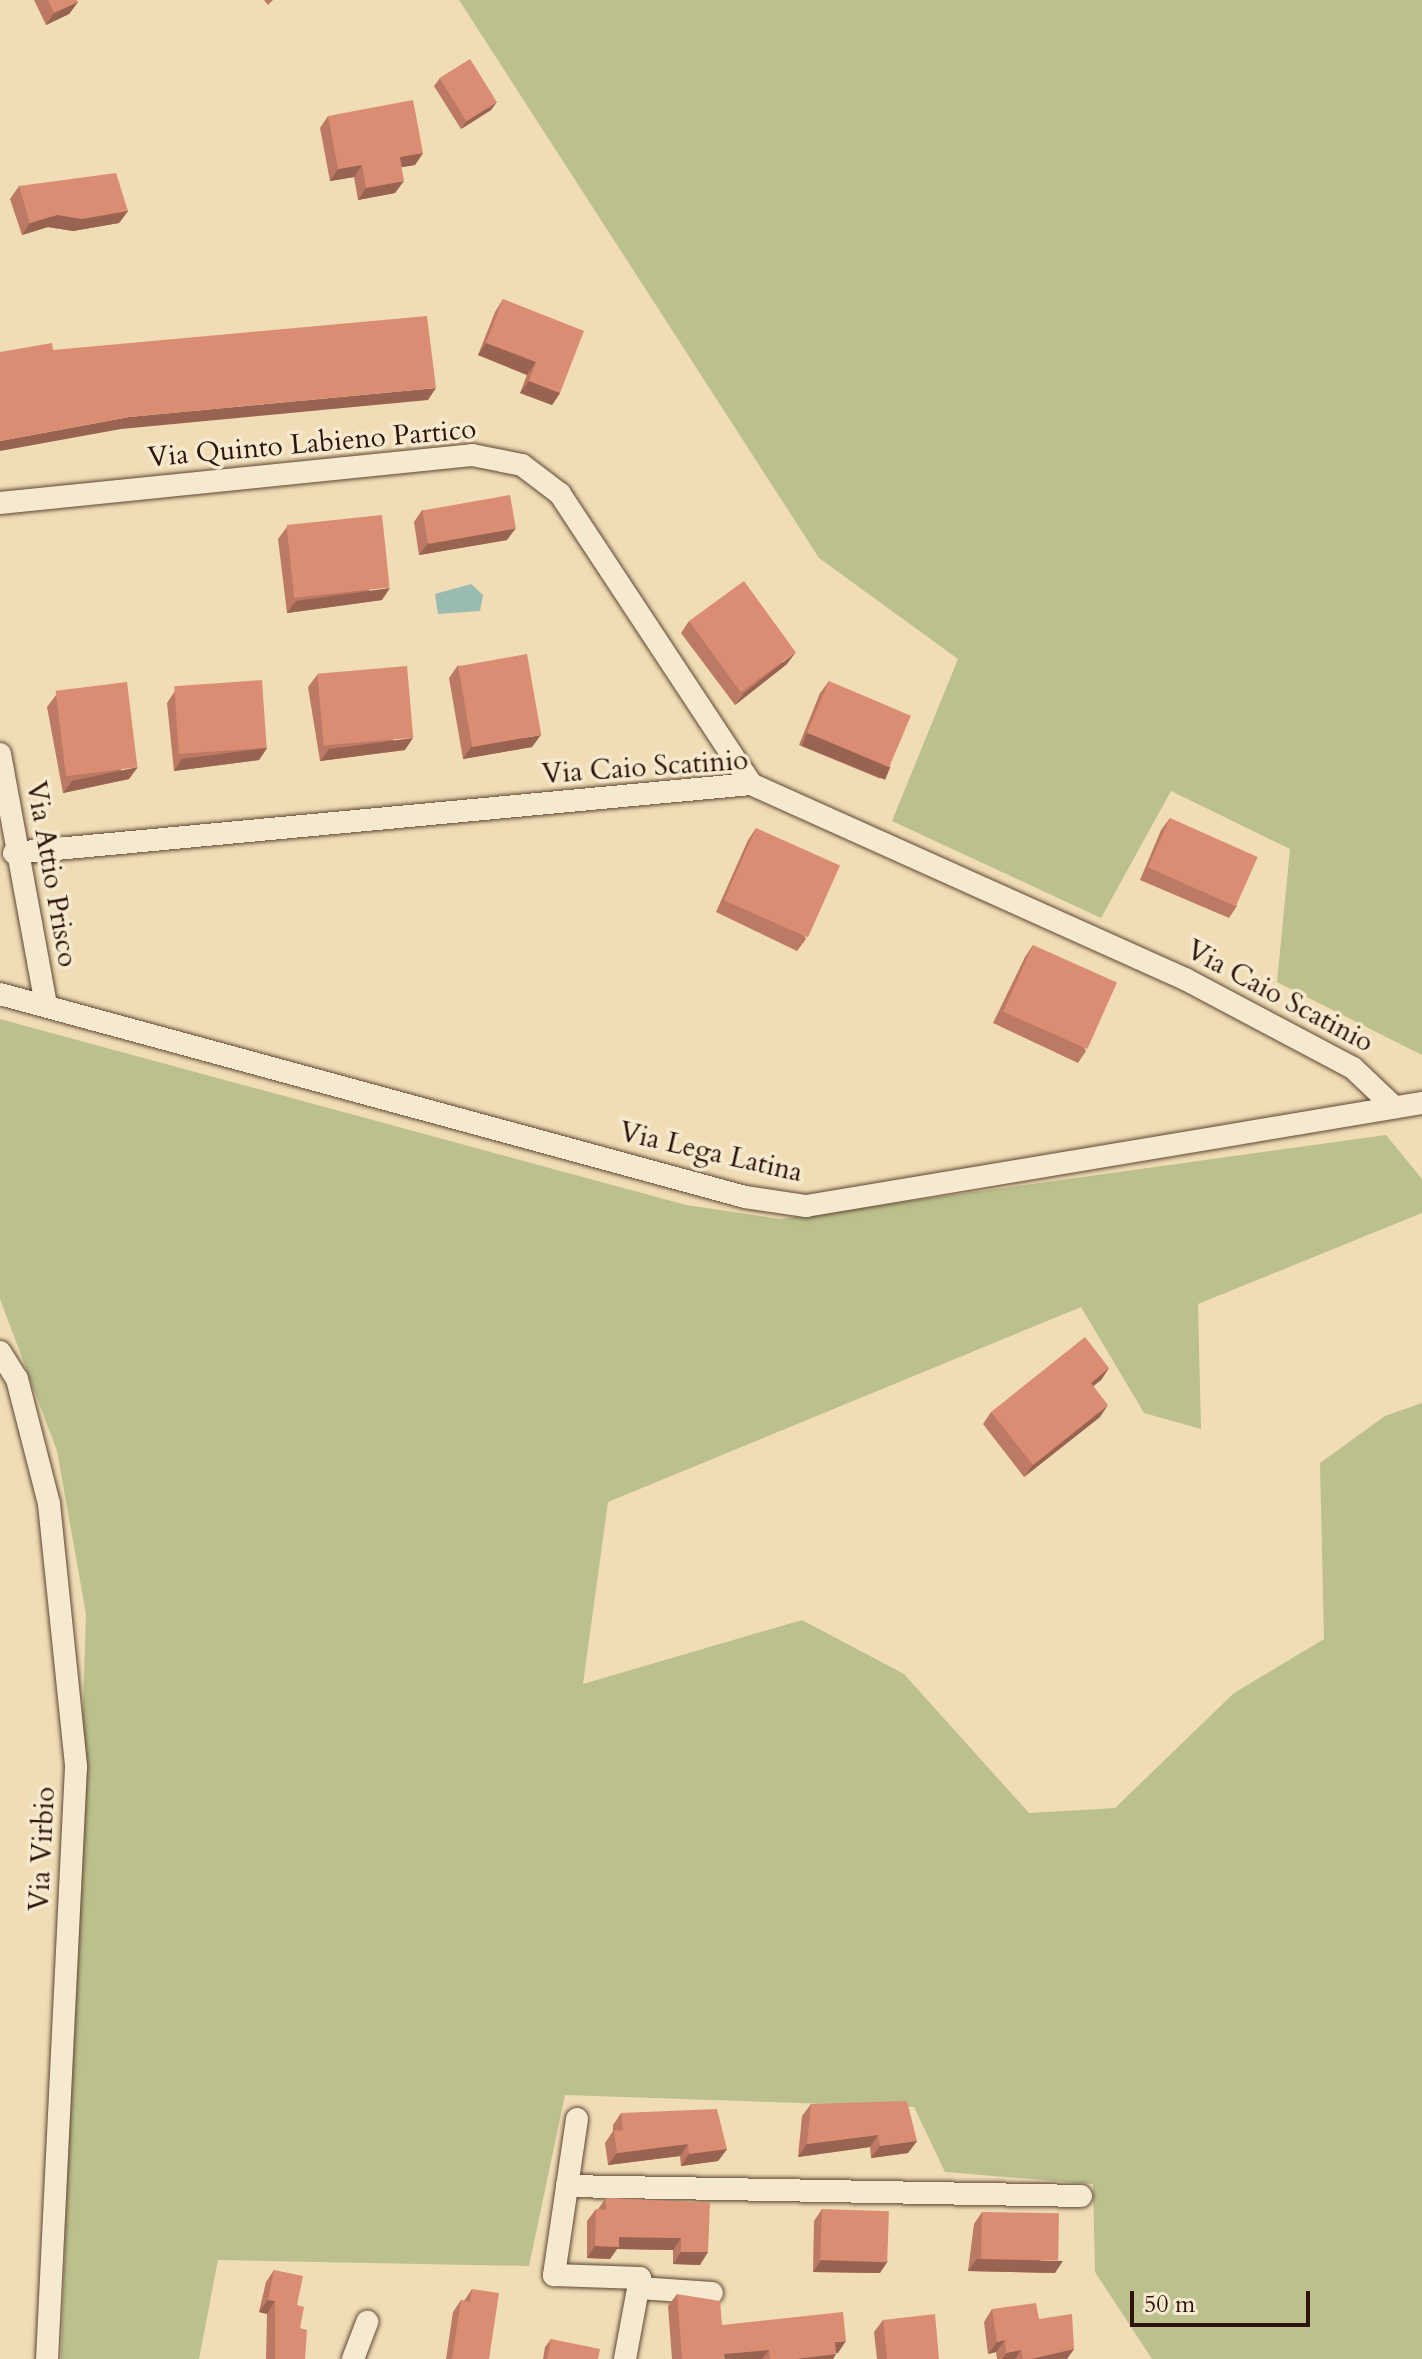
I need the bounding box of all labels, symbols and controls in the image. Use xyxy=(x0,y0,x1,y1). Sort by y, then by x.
street label: Via Quinto Labieno Partico xyxy=(146,412,478,474)
street label: Via Caio Scatinio xyxy=(541,743,749,791)
street label: Via Attio Prisco xyxy=(19,778,85,970)
street label: Via Caio Scatinio xyxy=(1181,933,1379,1059)
street label: Via Lega Latina xyxy=(616,1115,806,1189)
street label: Via Virbio xyxy=(22,1786,62,1912)
scale bar xyxy=(1134,2275,1314,2325)
text: 50 m xyxy=(1144,2288,1195,2321)

